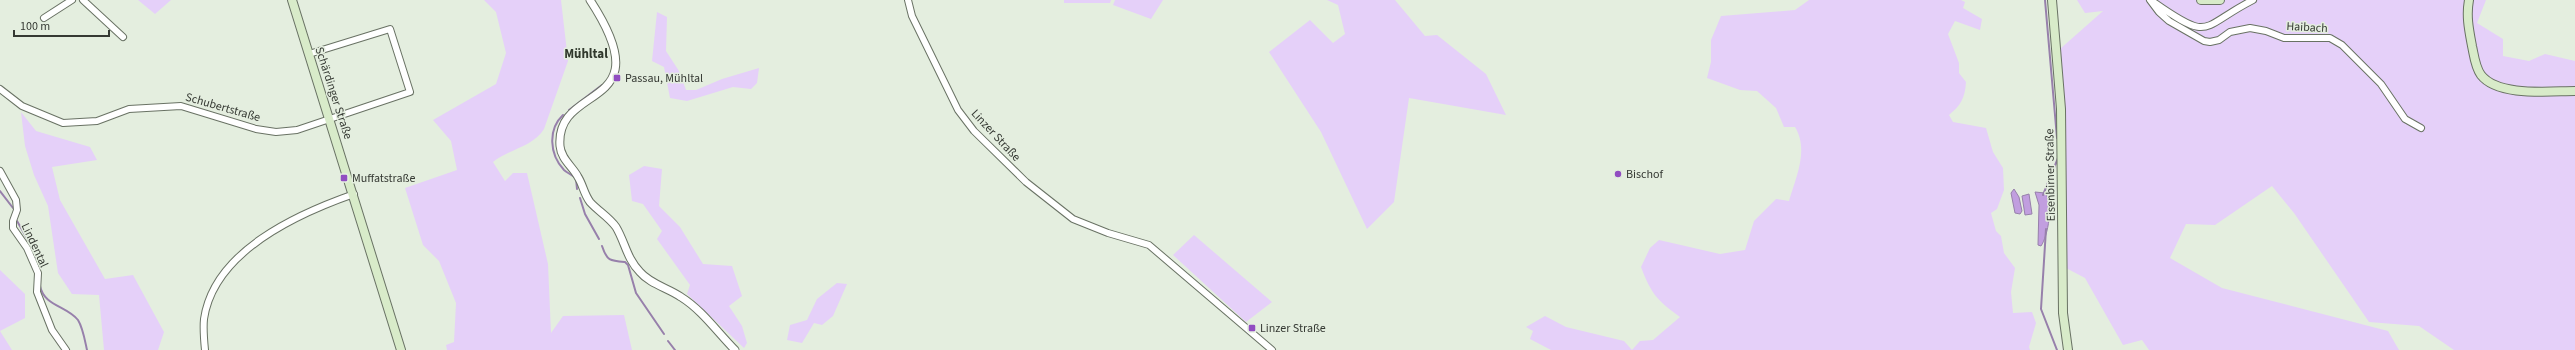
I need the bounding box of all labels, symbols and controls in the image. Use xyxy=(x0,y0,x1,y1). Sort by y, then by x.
scale bar xyxy=(14,12,109,38)
text: 100 m xyxy=(20,18,50,35)
street label: Haibach xyxy=(2286,18,2328,37)
street label: Schärdinger Straße xyxy=(311,45,356,141)
district label: Mühltal xyxy=(564,45,608,63)
place label: Passau, Mühltal xyxy=(625,70,703,87)
marker: Passau, Mühltal xyxy=(612,73,622,83)
street label: Schubertstraße xyxy=(183,89,262,126)
street label: Linzer Straße xyxy=(967,105,1024,165)
street label: Eisenbirner Straße xyxy=(2041,128,2060,221)
place label: Bischof xyxy=(1626,166,1664,183)
marker: Bischof xyxy=(1613,169,1623,179)
place label: Muffatstraße xyxy=(352,170,415,187)
marker: Muffatstraße xyxy=(339,173,349,183)
street label: Lindental xyxy=(17,220,52,270)
place label: Linzer Straße xyxy=(1260,320,1326,337)
marker: Linzer Straße xyxy=(1247,323,1257,333)

